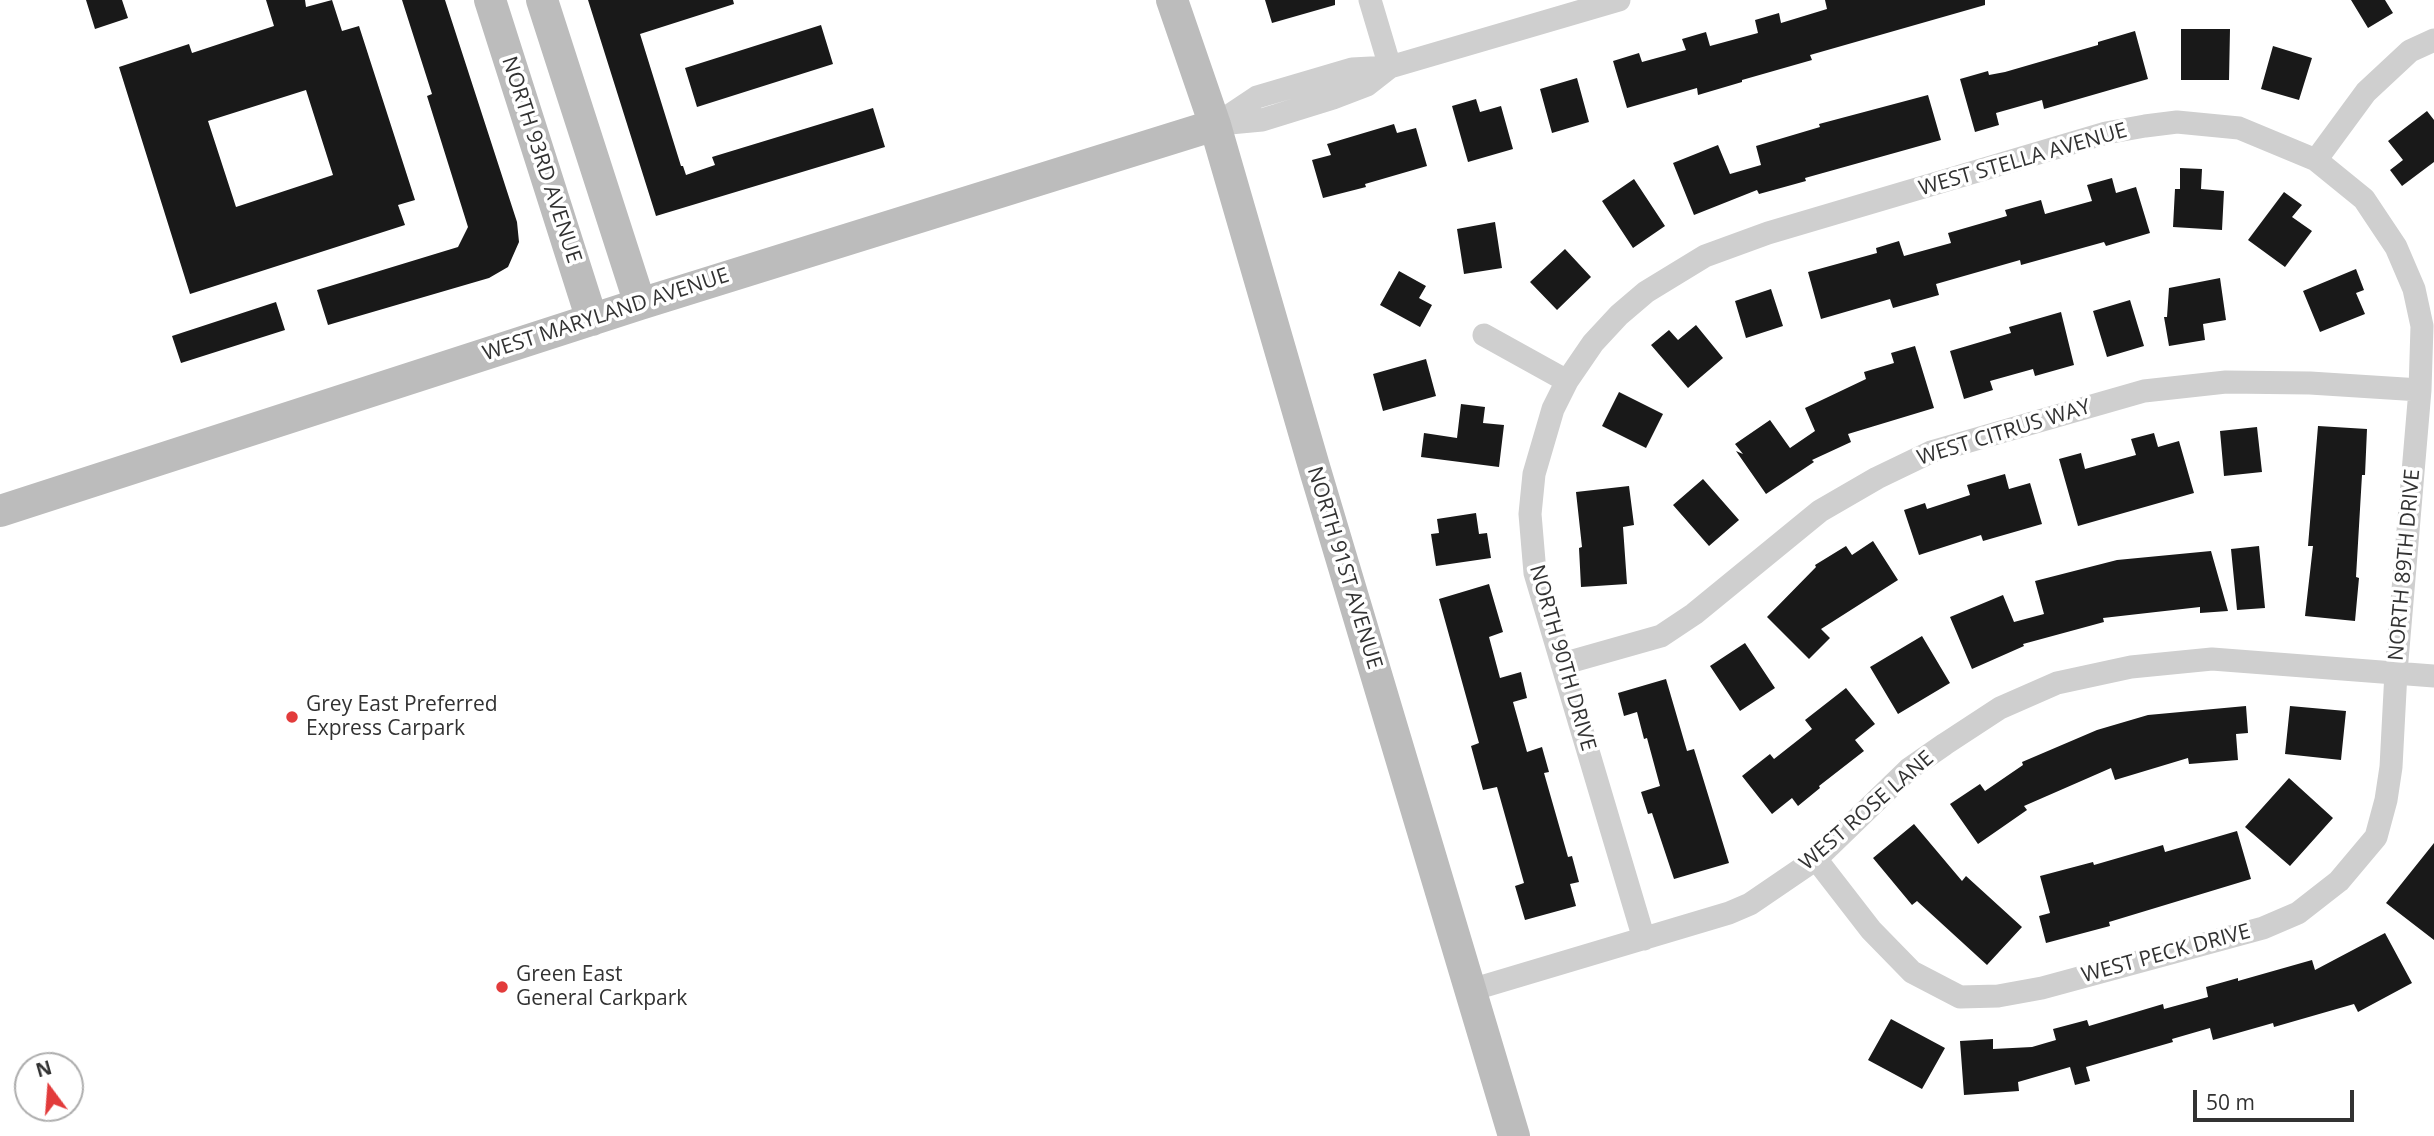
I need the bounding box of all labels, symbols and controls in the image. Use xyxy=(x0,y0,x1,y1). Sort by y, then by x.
street label: NORTH 93RD AVENUE xyxy=(496,54,586,266)
street label: WEST STELLA AVENUE xyxy=(1916,118,2130,202)
street label: WEST MARYLAND AVENUE xyxy=(480,263,732,367)
street label: WEST CITRUS WAY xyxy=(1914,395,2094,471)
street label: NORTH 91ST AVENUE xyxy=(1301,464,1387,672)
street label: NORTH 89TH DRIVE xyxy=(2384,468,2426,662)
street label: NORTH 90TH DRIVE xyxy=(1523,562,1601,754)
place label: Grey East Preferred Express Carpark xyxy=(306,692,498,742)
marker: Grey East Preferred Express Carpark xyxy=(284,709,300,725)
street label: WEST ROSE LANE xyxy=(1795,746,1939,876)
street label: WEST PECK DRIVE xyxy=(2079,919,2253,989)
place label: Green East General Carkpark xyxy=(516,962,687,1012)
marker: Green East General Carkpark xyxy=(494,979,510,995)
north arrow xyxy=(14,1052,84,1122)
text: N xyxy=(33,1054,55,1083)
scale bar xyxy=(2196,1076,2357,1120)
text: 50 m xyxy=(2206,1088,2255,1116)

